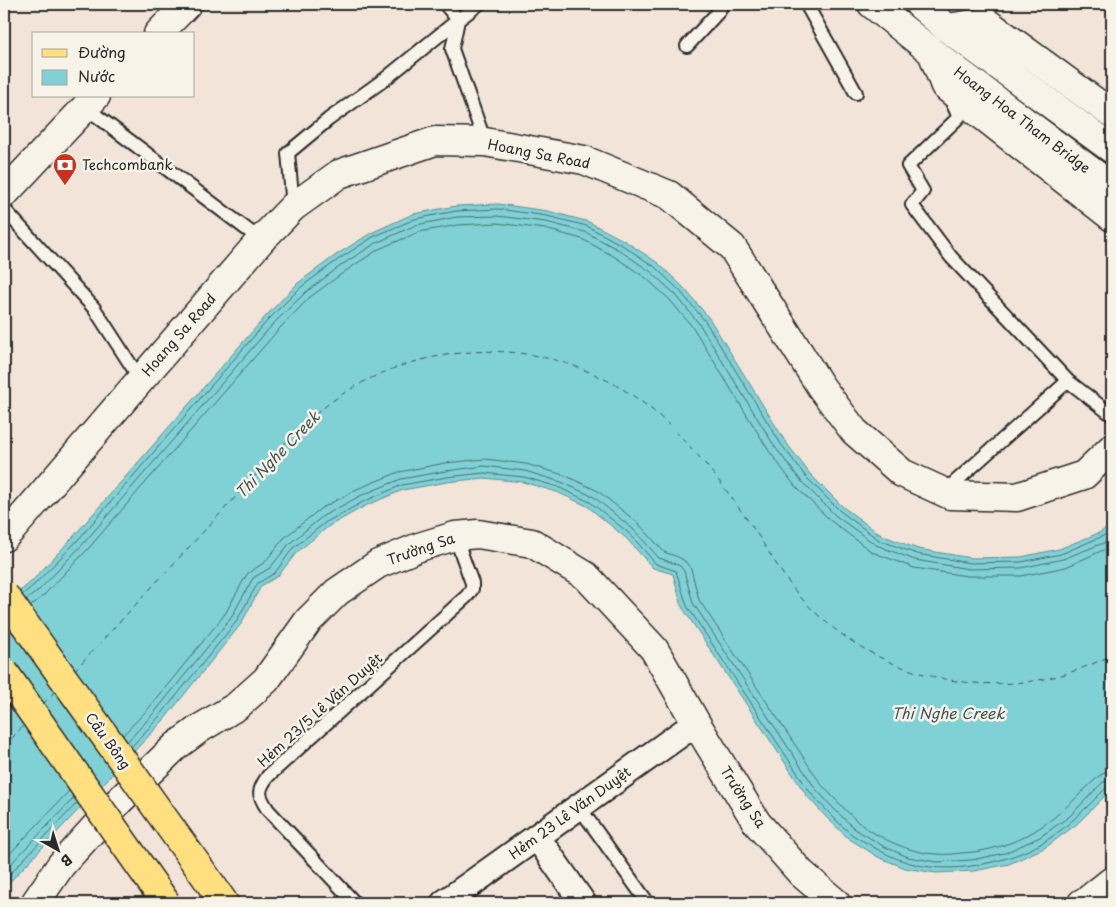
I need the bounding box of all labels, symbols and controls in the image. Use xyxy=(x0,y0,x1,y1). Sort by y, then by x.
legend xyxy=(32,32,195,98)
text: Đường xyxy=(78,40,126,63)
street label: Hoang Hoa Tham Bridge xyxy=(950,61,1095,178)
text: Nước xyxy=(78,64,115,87)
street label: Hoang Sa Road xyxy=(486,133,592,174)
bank icon: Techcombank xyxy=(52,152,78,186)
place label: Techcombank xyxy=(82,154,173,175)
street label: Hoang Sa Road xyxy=(137,289,221,381)
water label: Thi Nghe Creek xyxy=(229,405,325,503)
street label: Trường Sa xyxy=(384,527,458,570)
street label: Hẻm 23/5 Lê Văn Duyệt xyxy=(253,648,387,772)
water label: Thi Nghe Creek xyxy=(891,701,1005,724)
street label: Cầu Bông xyxy=(81,708,136,774)
street label: Hẻm 23 Lê Văn Duyệt xyxy=(504,761,635,864)
street label: Trường Sa xyxy=(715,761,772,832)
north arrow xyxy=(32,824,82,874)
text: B xyxy=(56,849,77,872)

